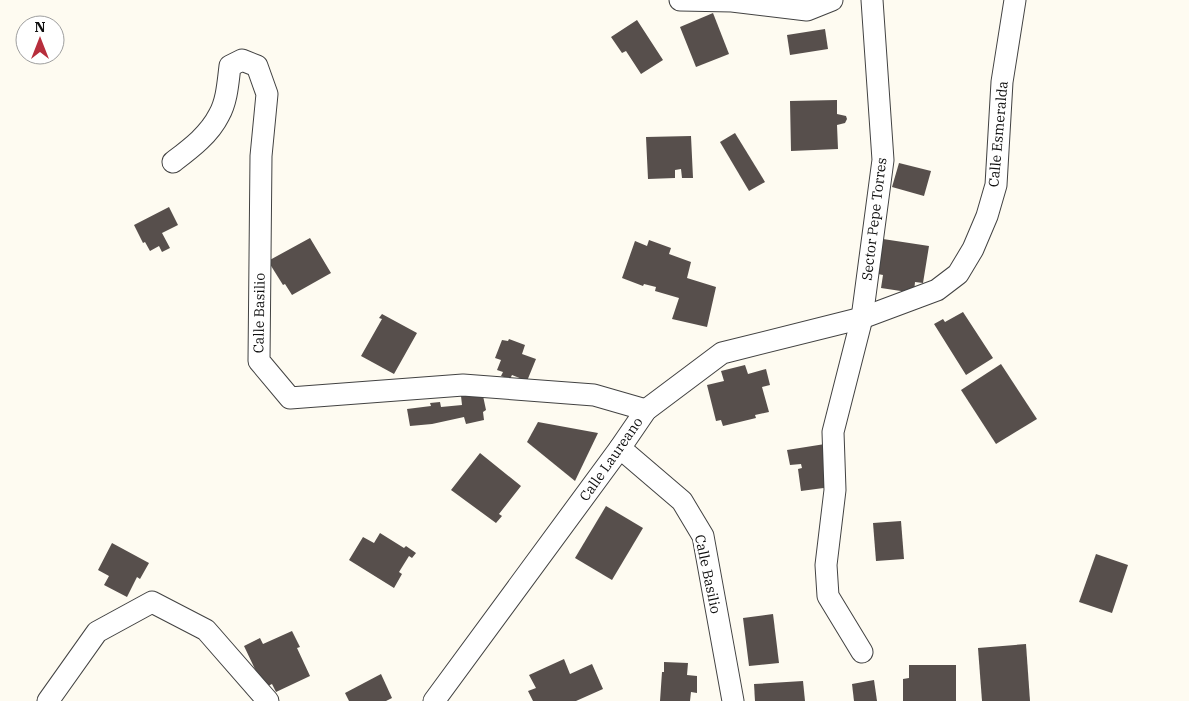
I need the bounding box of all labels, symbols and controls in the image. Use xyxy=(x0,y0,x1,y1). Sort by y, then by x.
north arrow xyxy=(15,15,65,65)
text: N xyxy=(34,18,46,36)
street label: Calle Esmeralda xyxy=(984,80,1012,188)
street label: Sector Pepe Torres xyxy=(858,156,890,282)
street label: Calle Basilio xyxy=(249,272,269,353)
street label: Calle Laureano xyxy=(575,413,647,505)
street label: Calle Basilio xyxy=(691,533,725,615)

